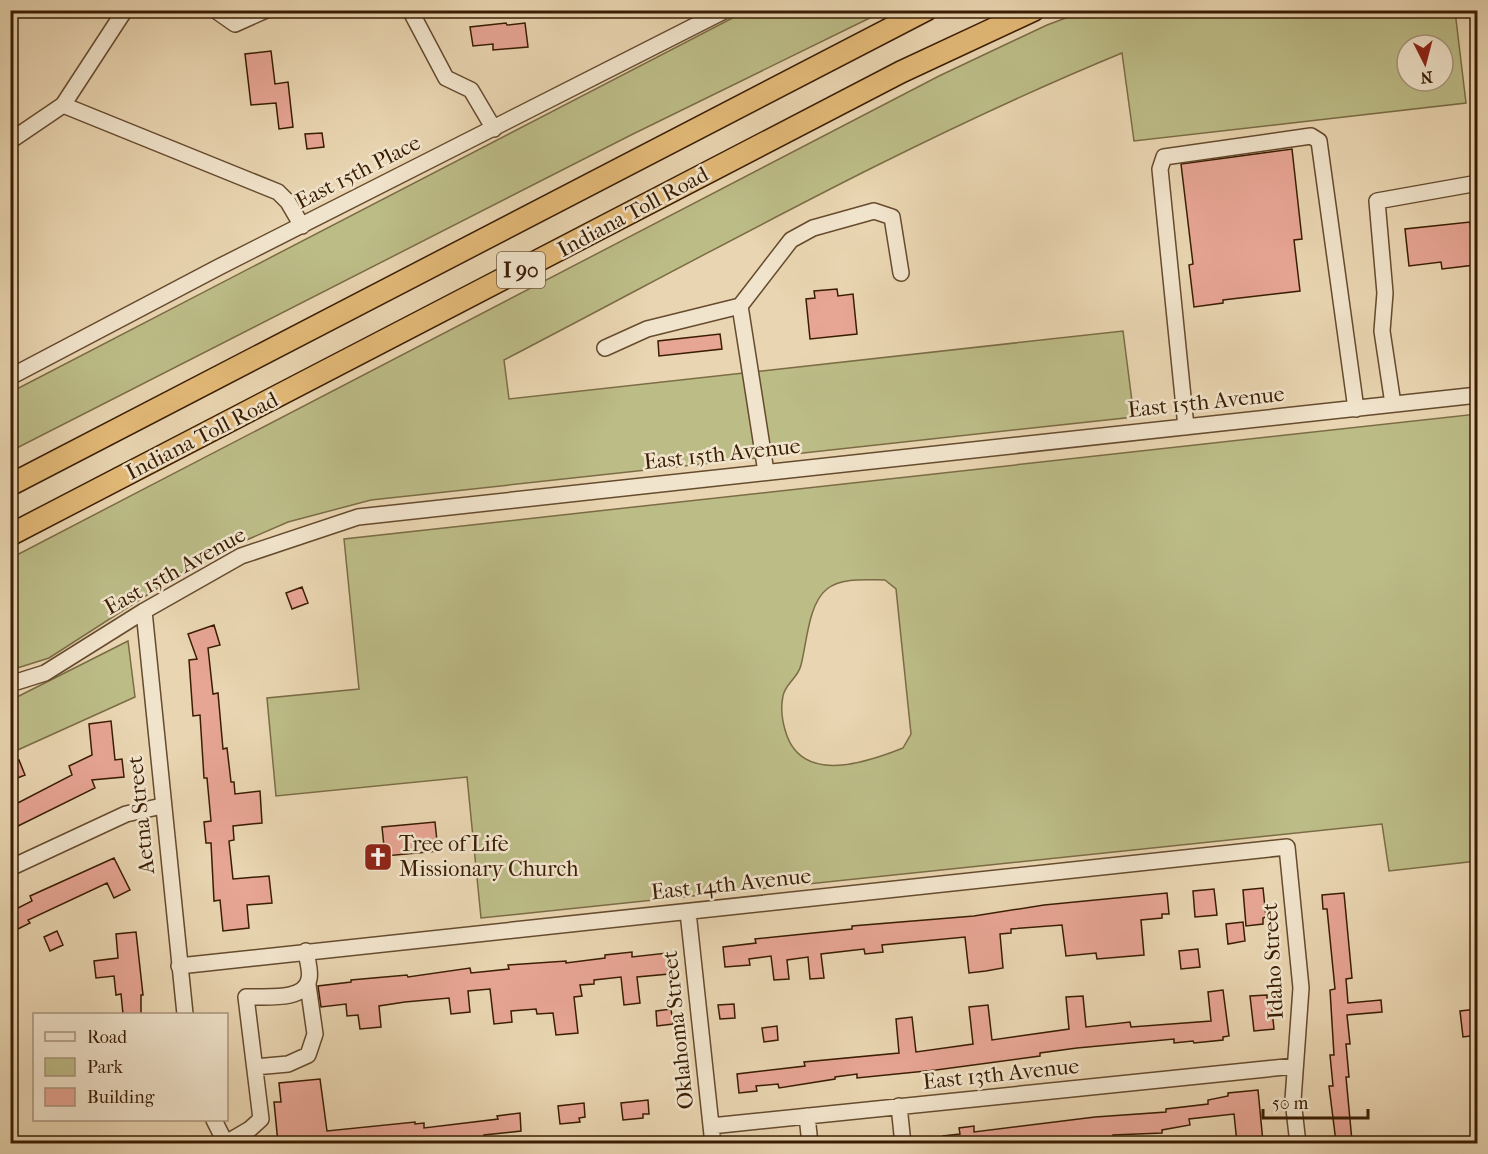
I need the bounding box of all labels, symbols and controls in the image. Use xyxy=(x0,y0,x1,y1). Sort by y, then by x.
north arrow xyxy=(1395,33,1455,93)
text: N xyxy=(1419,67,1434,88)
street label: East 15th Place xyxy=(291,129,425,215)
street label: Indiana Toll Road xyxy=(553,161,714,263)
road number: I 90 xyxy=(497,252,545,288)
street label: East 15th Avenue xyxy=(1126,381,1286,423)
street label: Indiana Toll Road xyxy=(122,386,283,486)
street label: East 15th Avenue xyxy=(642,433,802,475)
street label: East 15th Avenue xyxy=(100,521,250,621)
street label: Aetna Street xyxy=(122,754,160,876)
place label: Tree of Life Missionary Church xyxy=(399,831,579,882)
church icon: Tree of Life Missionary Church xyxy=(362,841,394,873)
street label: East 14th Avenue xyxy=(650,863,813,905)
street label: Idaho Street xyxy=(1257,902,1289,1020)
street label: Oklahoma Street xyxy=(657,949,699,1111)
legend xyxy=(33,1013,228,1121)
text: Road xyxy=(87,1027,127,1048)
street label: East 13th Avenue xyxy=(922,1053,1081,1095)
text: Park xyxy=(87,1057,124,1078)
scale bar xyxy=(1263,1082,1368,1120)
text: Building xyxy=(87,1087,155,1108)
text: 50 m xyxy=(1272,1093,1309,1114)

